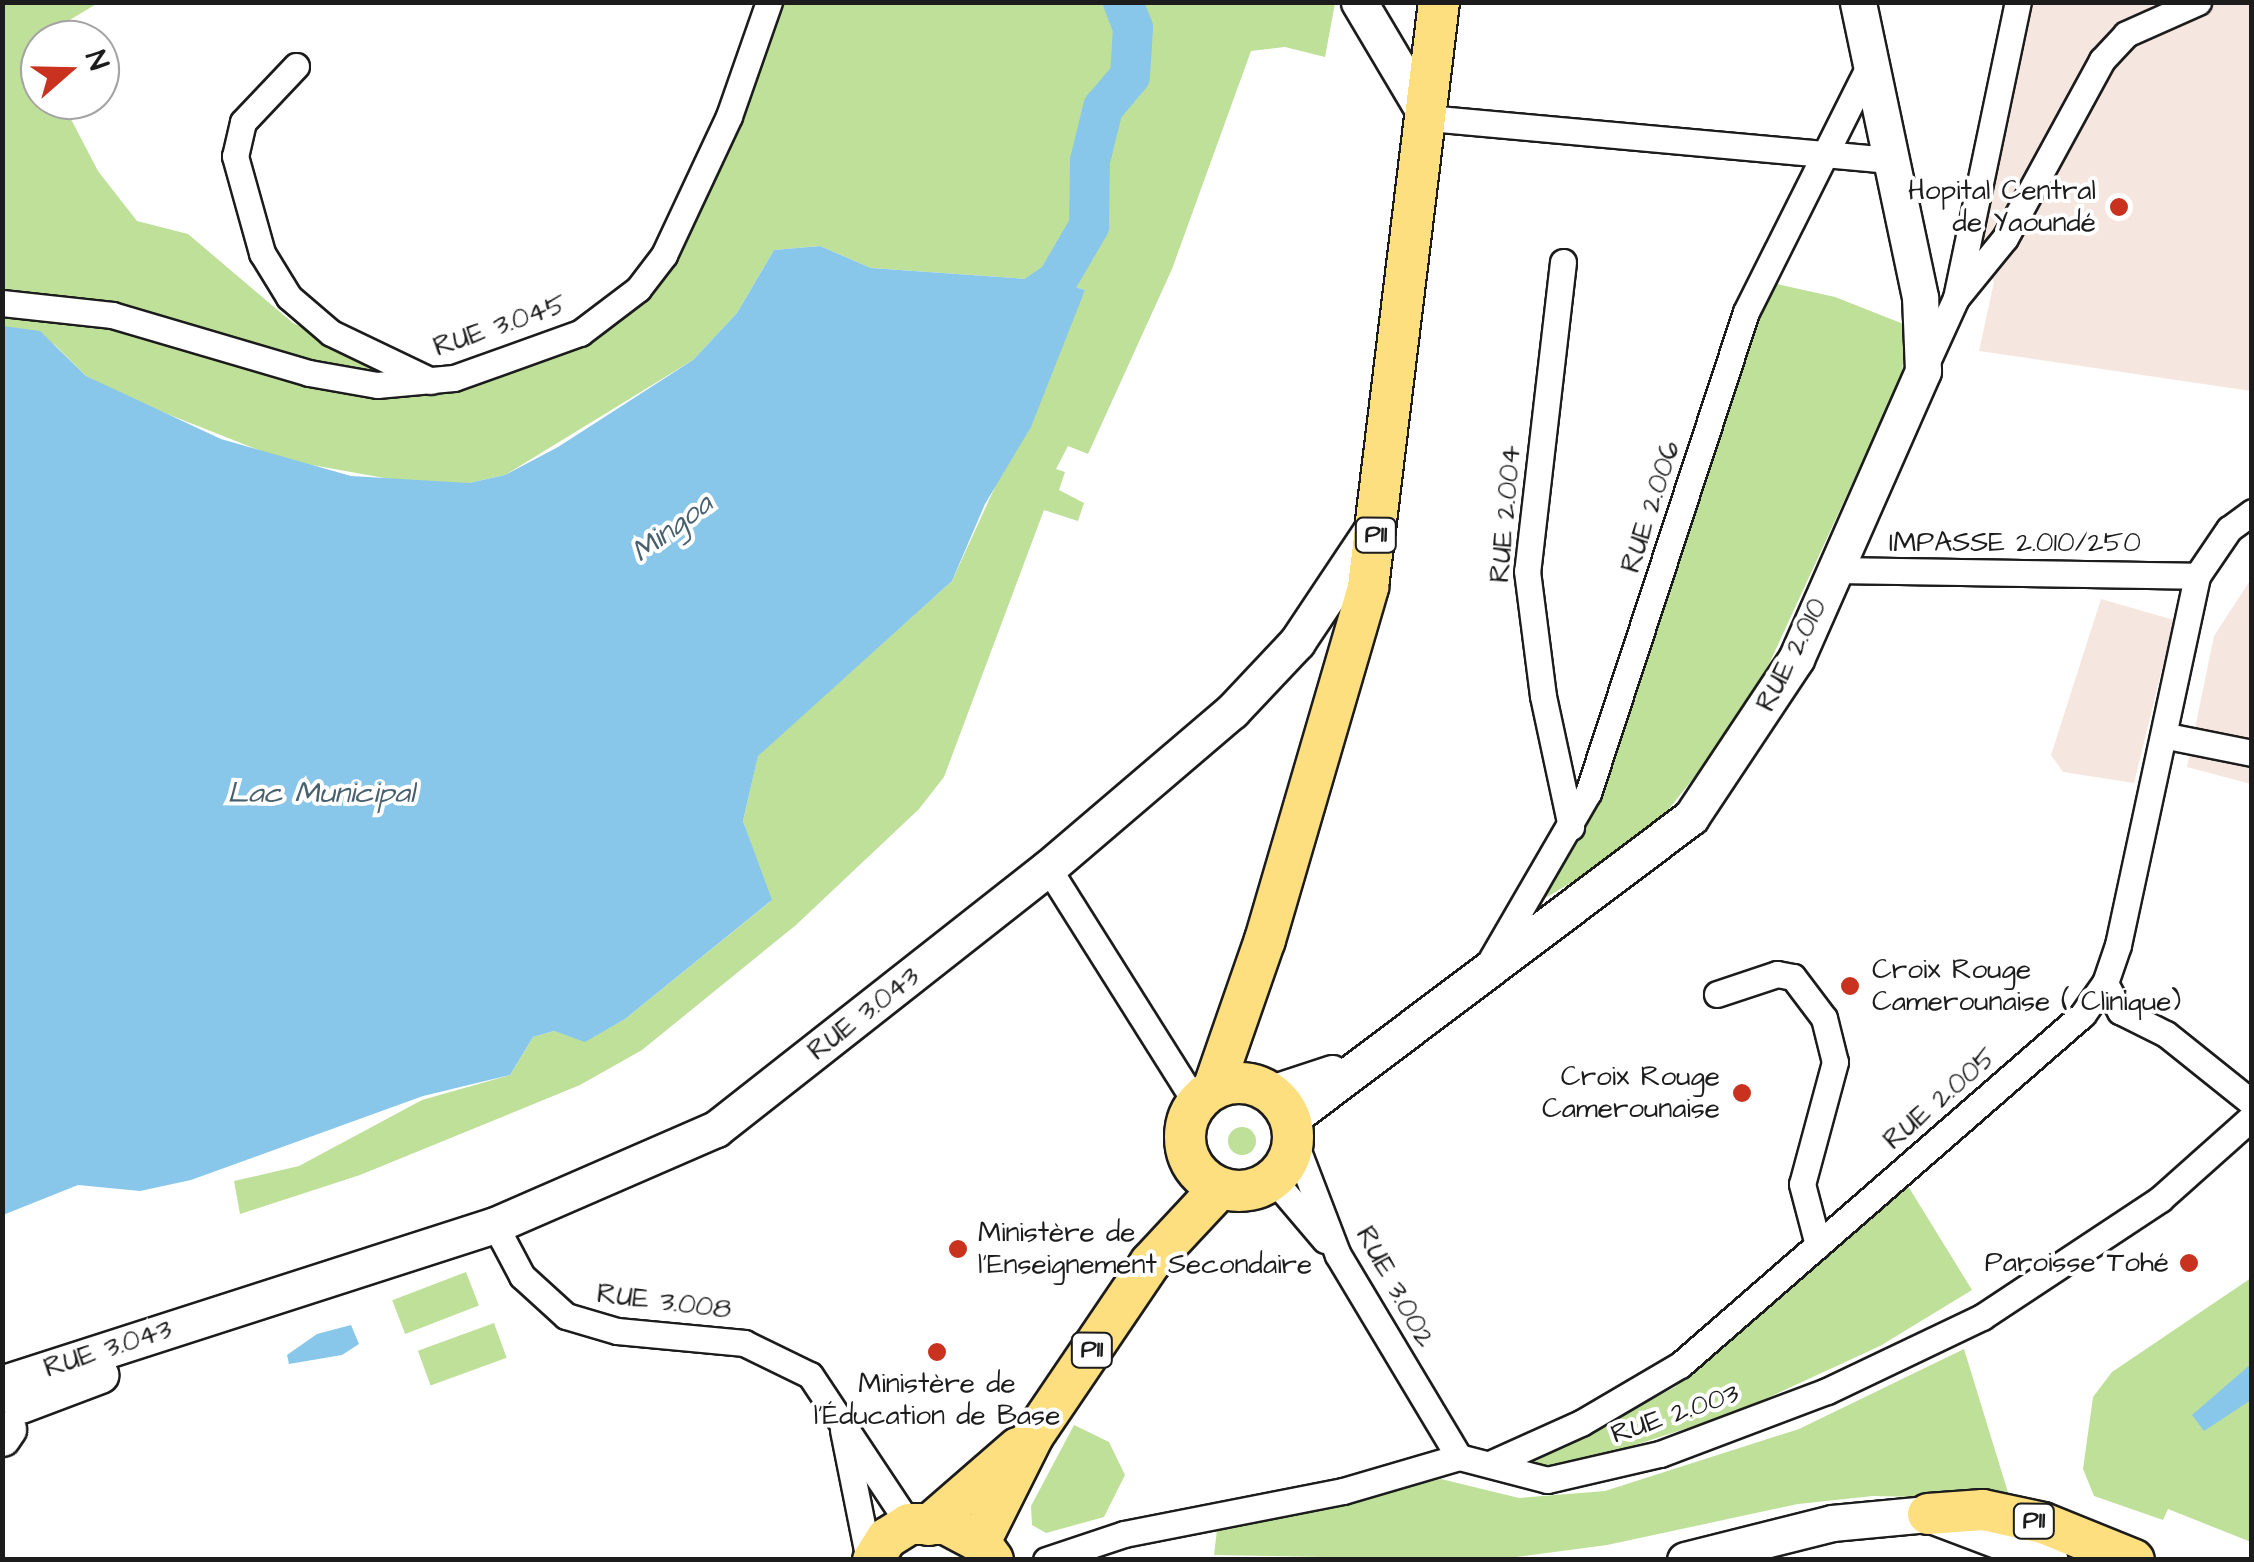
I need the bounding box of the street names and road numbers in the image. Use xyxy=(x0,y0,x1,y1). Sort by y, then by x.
street label: RUE 3.045 xyxy=(429,288,571,364)
street label: RUE 2.006 xyxy=(1614,437,1688,577)
street label: RUE 2.004 xyxy=(1483,444,1529,584)
road number: P11 xyxy=(1354,515,1398,555)
street label: IMPASSE 2.010/250 xyxy=(1889,526,2141,560)
street label: RUE 2.010 xyxy=(1749,593,1835,717)
street label: RUE 3.043 xyxy=(801,960,927,1068)
street label: RUE 2.005 xyxy=(1877,1041,2003,1157)
street label: RUE 3.002 xyxy=(1348,1221,1442,1353)
street label: RUE 3.008 xyxy=(595,1277,733,1327)
street label: RUE 3.043 xyxy=(40,1313,176,1385)
road number: P11 xyxy=(1070,1330,1114,1370)
street label: RUE 2.003 xyxy=(1607,1376,1743,1452)
road number: P11 xyxy=(2012,1501,2056,1541)

